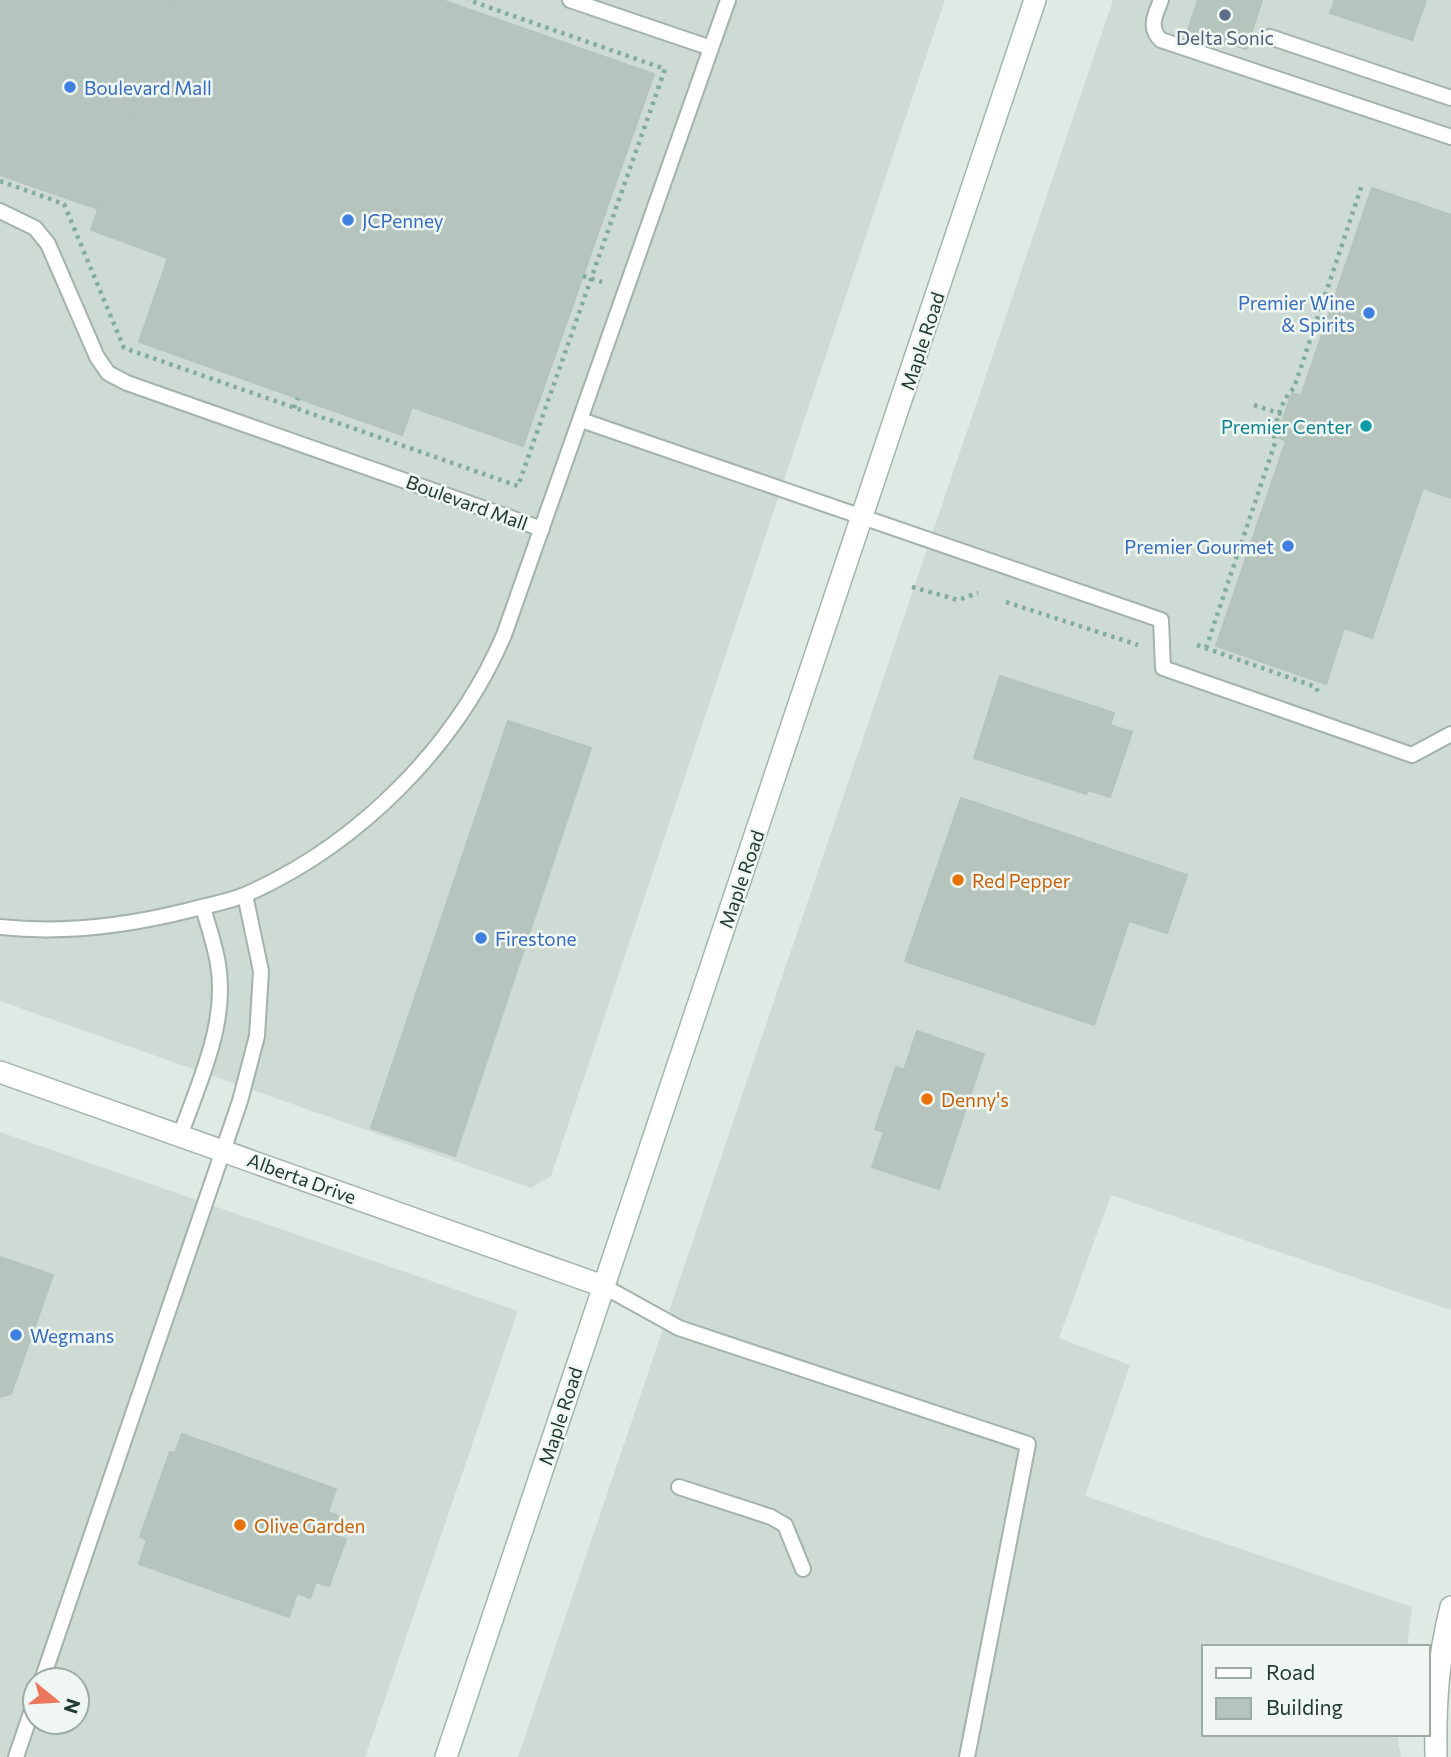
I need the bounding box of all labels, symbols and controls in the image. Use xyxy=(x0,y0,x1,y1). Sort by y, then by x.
marker: Delta Sonic xyxy=(1217,7,1233,23)
place label: Delta Sonic xyxy=(1176,26,1274,49)
place label: Boulevard Mall xyxy=(84,76,212,99)
marker: Boulevard Mall xyxy=(62,79,78,95)
place label: JCPenney xyxy=(362,209,444,232)
marker: JCPenney xyxy=(340,212,356,228)
street label: Maple Road xyxy=(895,289,949,393)
place label: Premier Wine & Spirits xyxy=(1238,291,1355,336)
marker: Premier Wine & Spirits xyxy=(1361,305,1377,321)
place label: Premier Center xyxy=(1221,415,1352,438)
marker: Premier Center xyxy=(1358,418,1374,434)
street label: Boulevard Mall xyxy=(403,469,531,535)
place label: Premier Gourmet xyxy=(1124,535,1274,558)
marker: Premier Gourmet xyxy=(1280,538,1296,554)
street label: Maple Road xyxy=(714,827,768,931)
place label: Red Pepper xyxy=(972,869,1071,892)
marker: Red Pepper xyxy=(950,872,966,888)
place label: Firestone xyxy=(495,927,577,950)
marker: Firestone xyxy=(473,930,489,946)
place label: Denny's xyxy=(941,1088,1009,1111)
marker: Denny's xyxy=(919,1091,935,1107)
street label: Alberta Drive xyxy=(244,1148,360,1208)
place label: Wegmans xyxy=(30,1324,114,1347)
marker: Wegmans xyxy=(8,1327,24,1343)
street label: Maple Road xyxy=(533,1364,587,1468)
place label: Olive Garden xyxy=(254,1514,365,1537)
marker: Olive Garden xyxy=(232,1517,248,1533)
legend xyxy=(1202,1645,1430,1736)
text: Road xyxy=(1266,1659,1315,1684)
north arrow xyxy=(21,1666,91,1736)
text: Building xyxy=(1266,1694,1343,1719)
text: N xyxy=(60,1696,86,1717)

